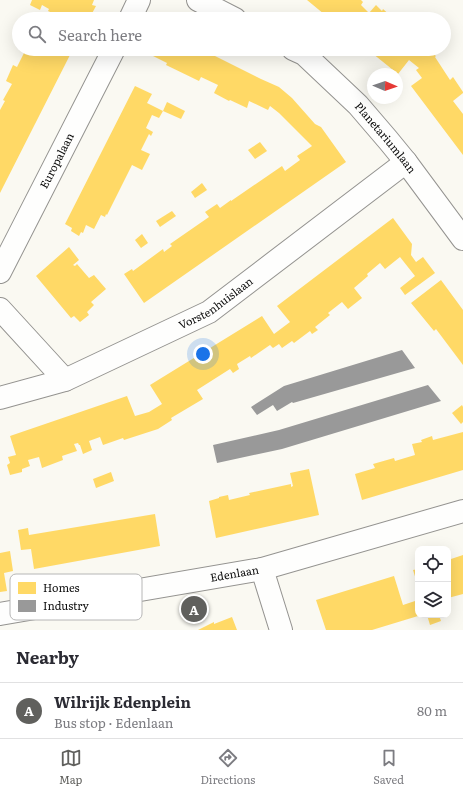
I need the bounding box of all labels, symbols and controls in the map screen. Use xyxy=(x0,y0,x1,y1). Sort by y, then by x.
search box xyxy=(12,12,451,56)
icon: search xyxy=(26,23,48,45)
text: Search here xyxy=(58,23,142,46)
north arrow xyxy=(367,68,403,104)
street label: Planetariumlaan xyxy=(352,98,421,176)
street label: Europalaan xyxy=(35,130,77,191)
street label: Vorstenhuislaan xyxy=(176,272,256,332)
your location xyxy=(193,344,213,364)
map controls xyxy=(415,546,451,618)
button: locate xyxy=(415,546,451,582)
street label: Edenlaan xyxy=(209,561,260,585)
legend xyxy=(10,574,142,620)
text: Homes xyxy=(43,579,80,595)
button: layers xyxy=(415,582,451,618)
pin: A xyxy=(181,594,207,624)
text: Industry xyxy=(43,597,90,613)
text: Nearby xyxy=(16,644,79,669)
text: Wilrijk Edenplein xyxy=(54,690,191,713)
text: A xyxy=(24,701,34,720)
text: 80 m xyxy=(417,701,447,720)
text: Bus stop · Edenlaan xyxy=(54,713,173,732)
tab: Map xyxy=(59,747,82,787)
tab: Directions xyxy=(200,747,255,787)
tab: Saved xyxy=(373,747,404,787)

